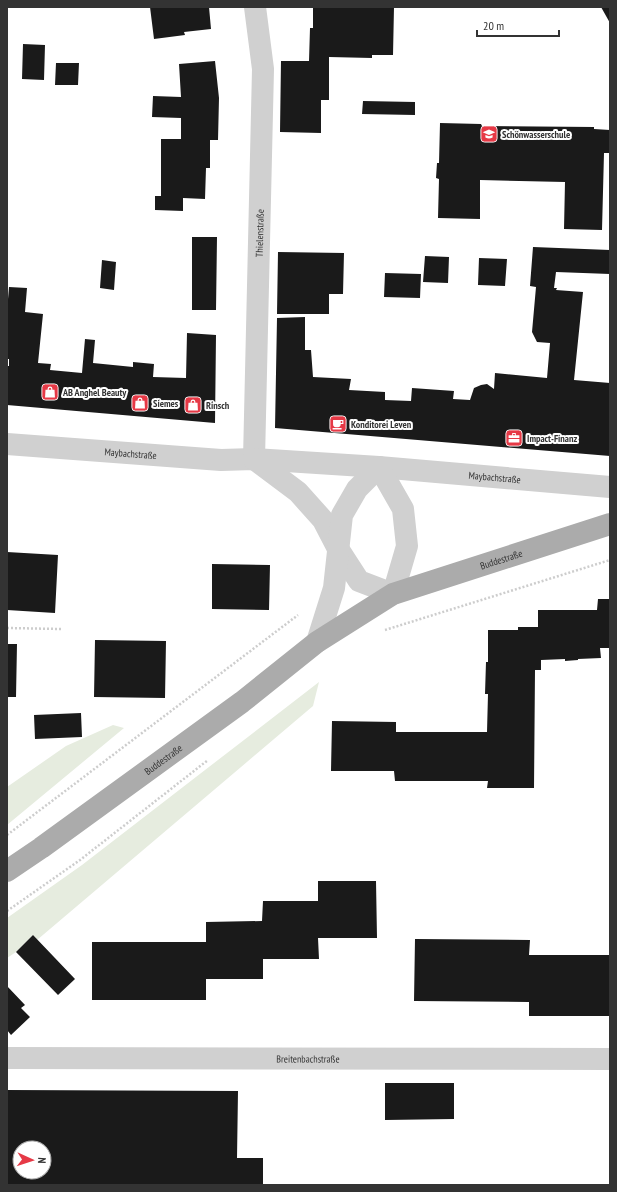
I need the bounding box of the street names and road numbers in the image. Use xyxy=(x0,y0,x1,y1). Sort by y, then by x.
street label: Thielenstraße xyxy=(253,209,267,257)
street label: Maybachstraße xyxy=(104,445,157,462)
street label: Maybachstraße xyxy=(468,469,521,486)
street label: Buddestraße xyxy=(478,547,524,573)
street label: Buddestraße xyxy=(142,742,185,778)
street label: Breitenbachstraße xyxy=(276,1052,340,1066)

